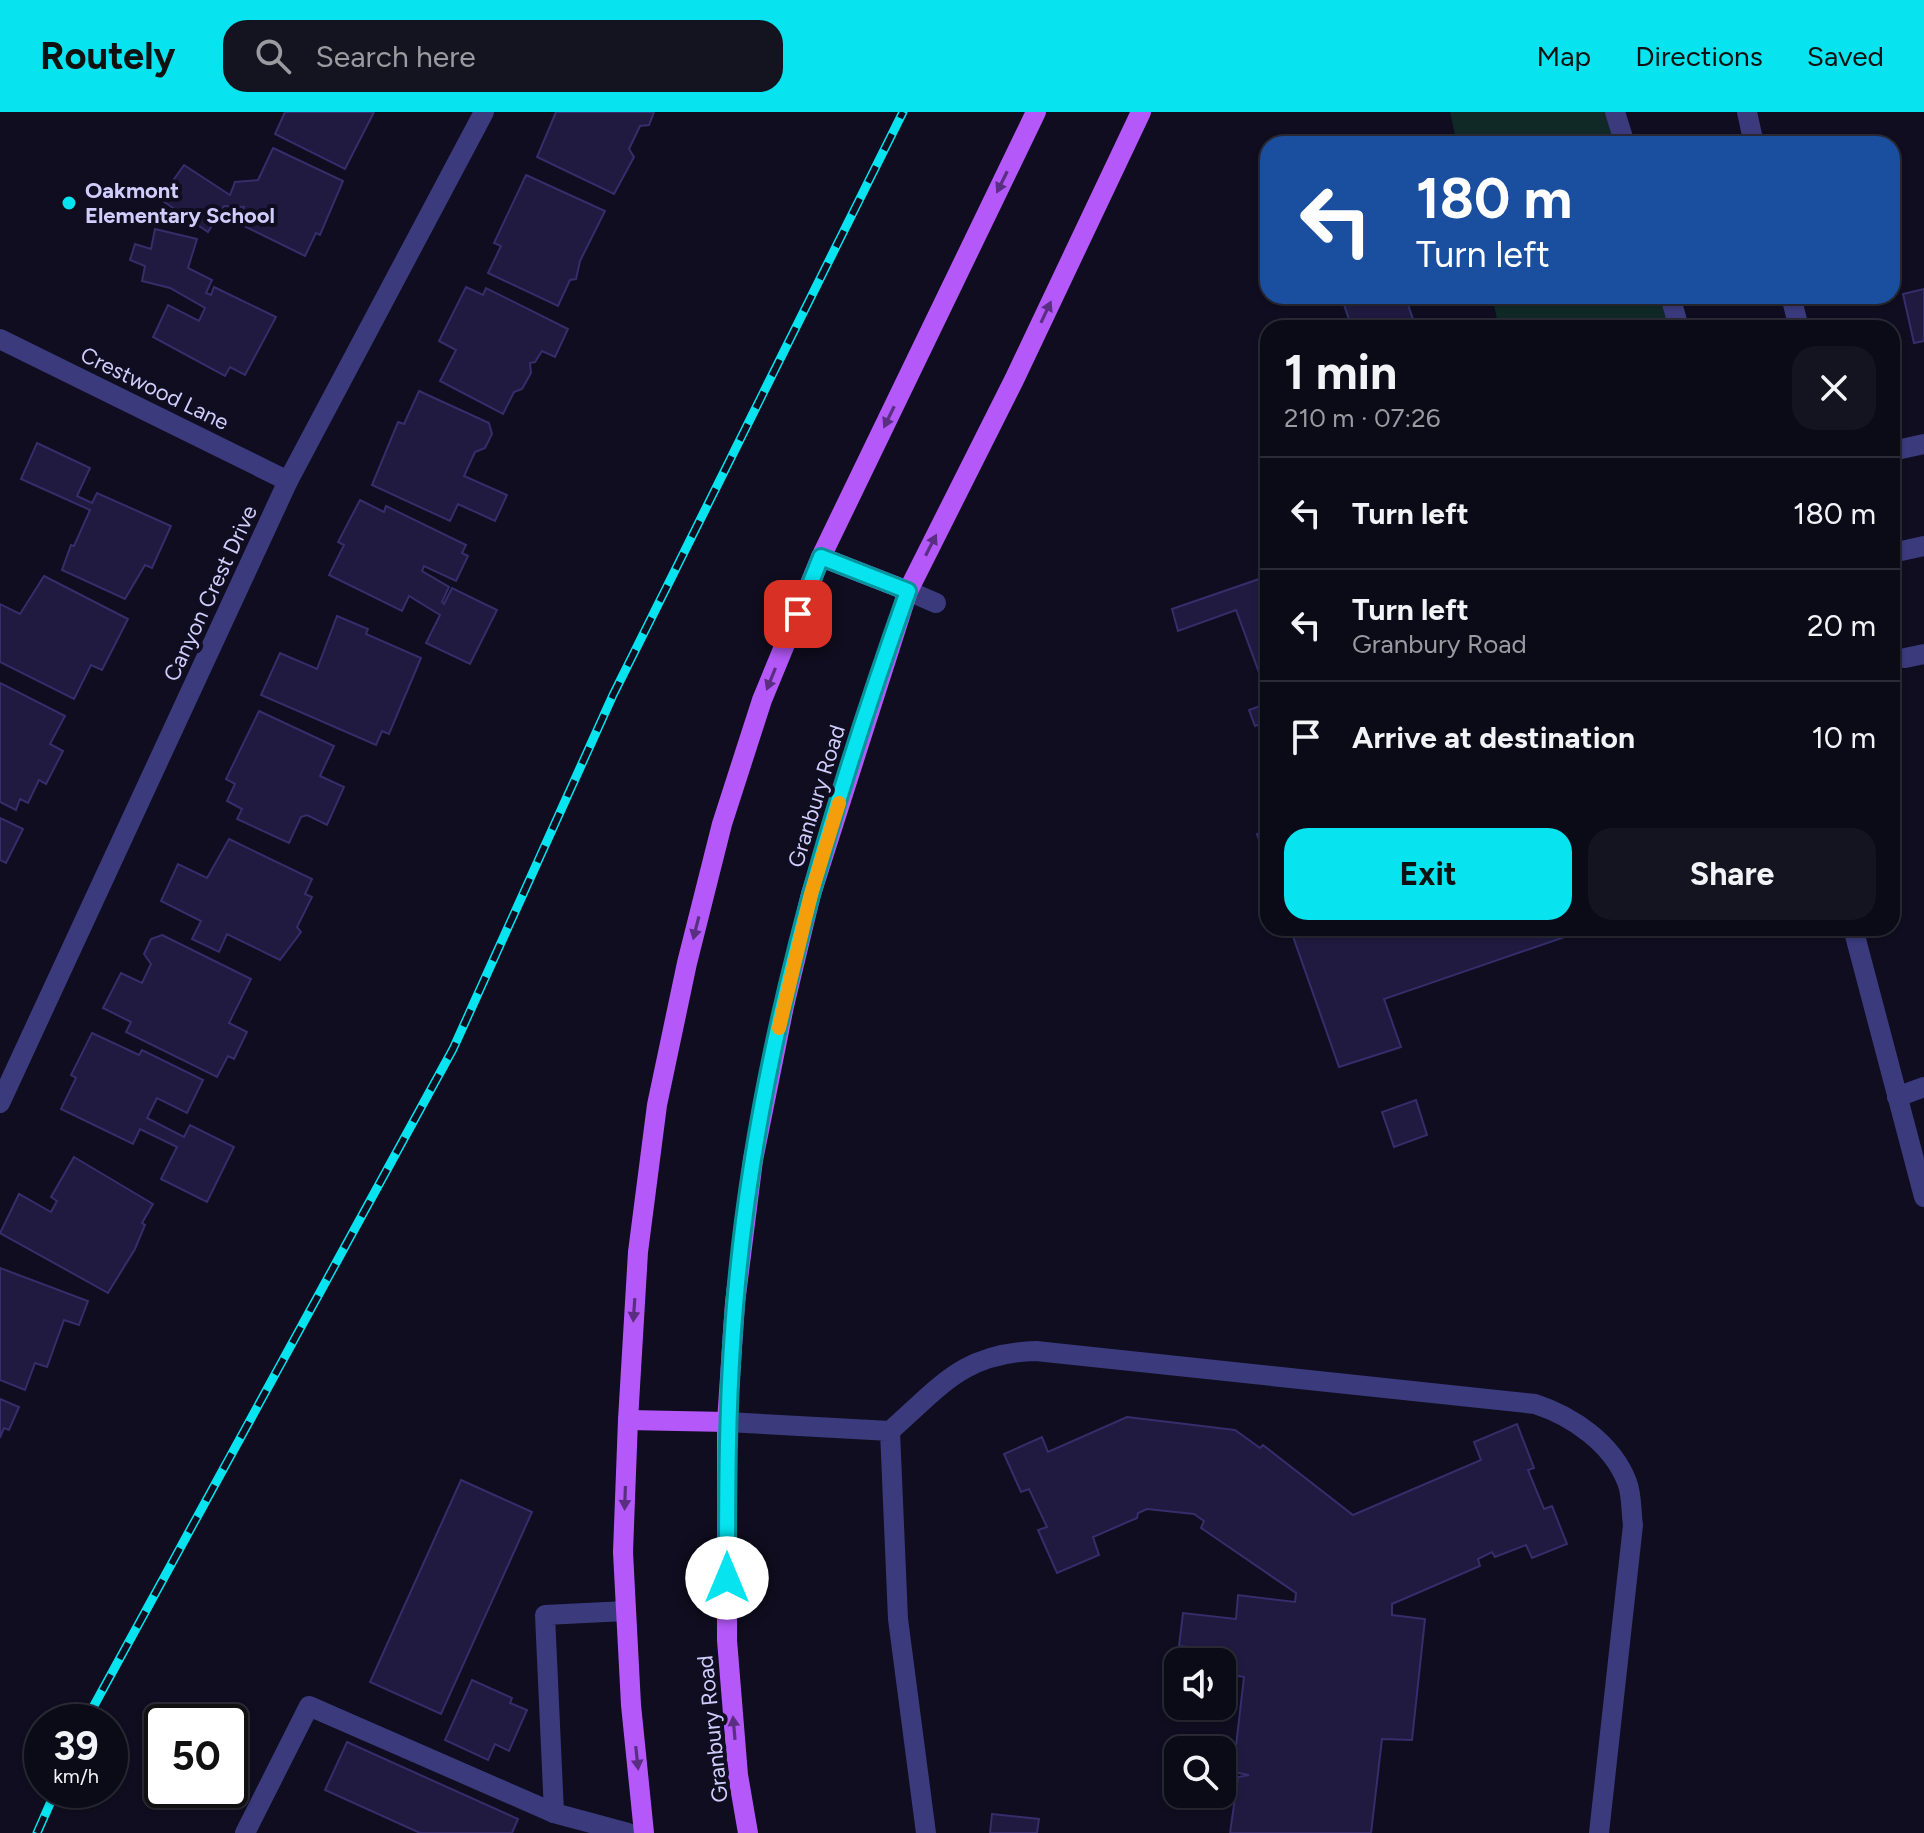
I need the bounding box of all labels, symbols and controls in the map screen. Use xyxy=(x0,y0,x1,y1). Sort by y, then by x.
search box xyxy=(223,20,783,92)
text: Routely xyxy=(40,33,175,79)
icon: search xyxy=(251,34,295,78)
text: Search here xyxy=(315,38,476,75)
text: Map xyxy=(1537,39,1591,73)
text: Directions xyxy=(1635,39,1763,73)
text: Saved xyxy=(1807,39,1884,73)
text: 180 m xyxy=(1416,165,1572,232)
icon: left xyxy=(1284,168,1388,272)
one-way arrow xyxy=(995,171,1009,194)
place label: Oakmont Elementary School xyxy=(85,177,275,229)
marker: Oakmont Elementary School xyxy=(60,194,78,212)
text: Turn left xyxy=(1416,233,1550,276)
one-way arrow xyxy=(1039,300,1053,324)
street label: Crestwood Lane xyxy=(76,341,233,436)
text: 1 min xyxy=(1284,343,1397,401)
button: close xyxy=(1792,346,1876,430)
text: 210 m · 07:26 xyxy=(1284,402,1440,434)
one-way arrow xyxy=(882,405,896,428)
icon: left xyxy=(1284,491,1328,535)
text: Turn left xyxy=(1352,495,1469,532)
text: 180 m xyxy=(1793,495,1876,532)
street label: Canyon Crest Drive xyxy=(158,501,263,686)
one-way arrow xyxy=(924,533,938,556)
pin xyxy=(764,580,832,648)
text: Turn left xyxy=(1352,591,1469,628)
icon: arrive xyxy=(776,592,820,636)
icon: left xyxy=(1284,603,1328,647)
text: 20 m xyxy=(1807,607,1876,644)
text: Granbury Road xyxy=(1352,628,1527,660)
one-way arrow xyxy=(764,667,777,691)
icon: arrive xyxy=(1284,715,1328,759)
text: Arrive at destination xyxy=(1352,719,1635,756)
text: 10 m xyxy=(1811,719,1876,756)
street label: Granbury Road xyxy=(782,721,851,871)
button: Exit xyxy=(1284,828,1572,920)
button: Share xyxy=(1588,828,1876,920)
one-way arrow xyxy=(689,915,702,940)
one-way arrow xyxy=(628,1298,641,1323)
one-way arrow xyxy=(618,1486,631,1511)
position arrow xyxy=(685,1536,769,1620)
map controls xyxy=(1164,1648,1236,1808)
button: sound xyxy=(1164,1648,1236,1720)
street label: Granbury Road xyxy=(691,1654,734,1804)
speed limit sign: 50 xyxy=(144,1704,248,1808)
one-way arrow xyxy=(727,1715,740,1740)
text: 39 xyxy=(53,1722,99,1770)
button: search xyxy=(1164,1736,1236,1808)
one-way arrow xyxy=(630,1746,643,1771)
text: km/h xyxy=(53,1764,99,1788)

